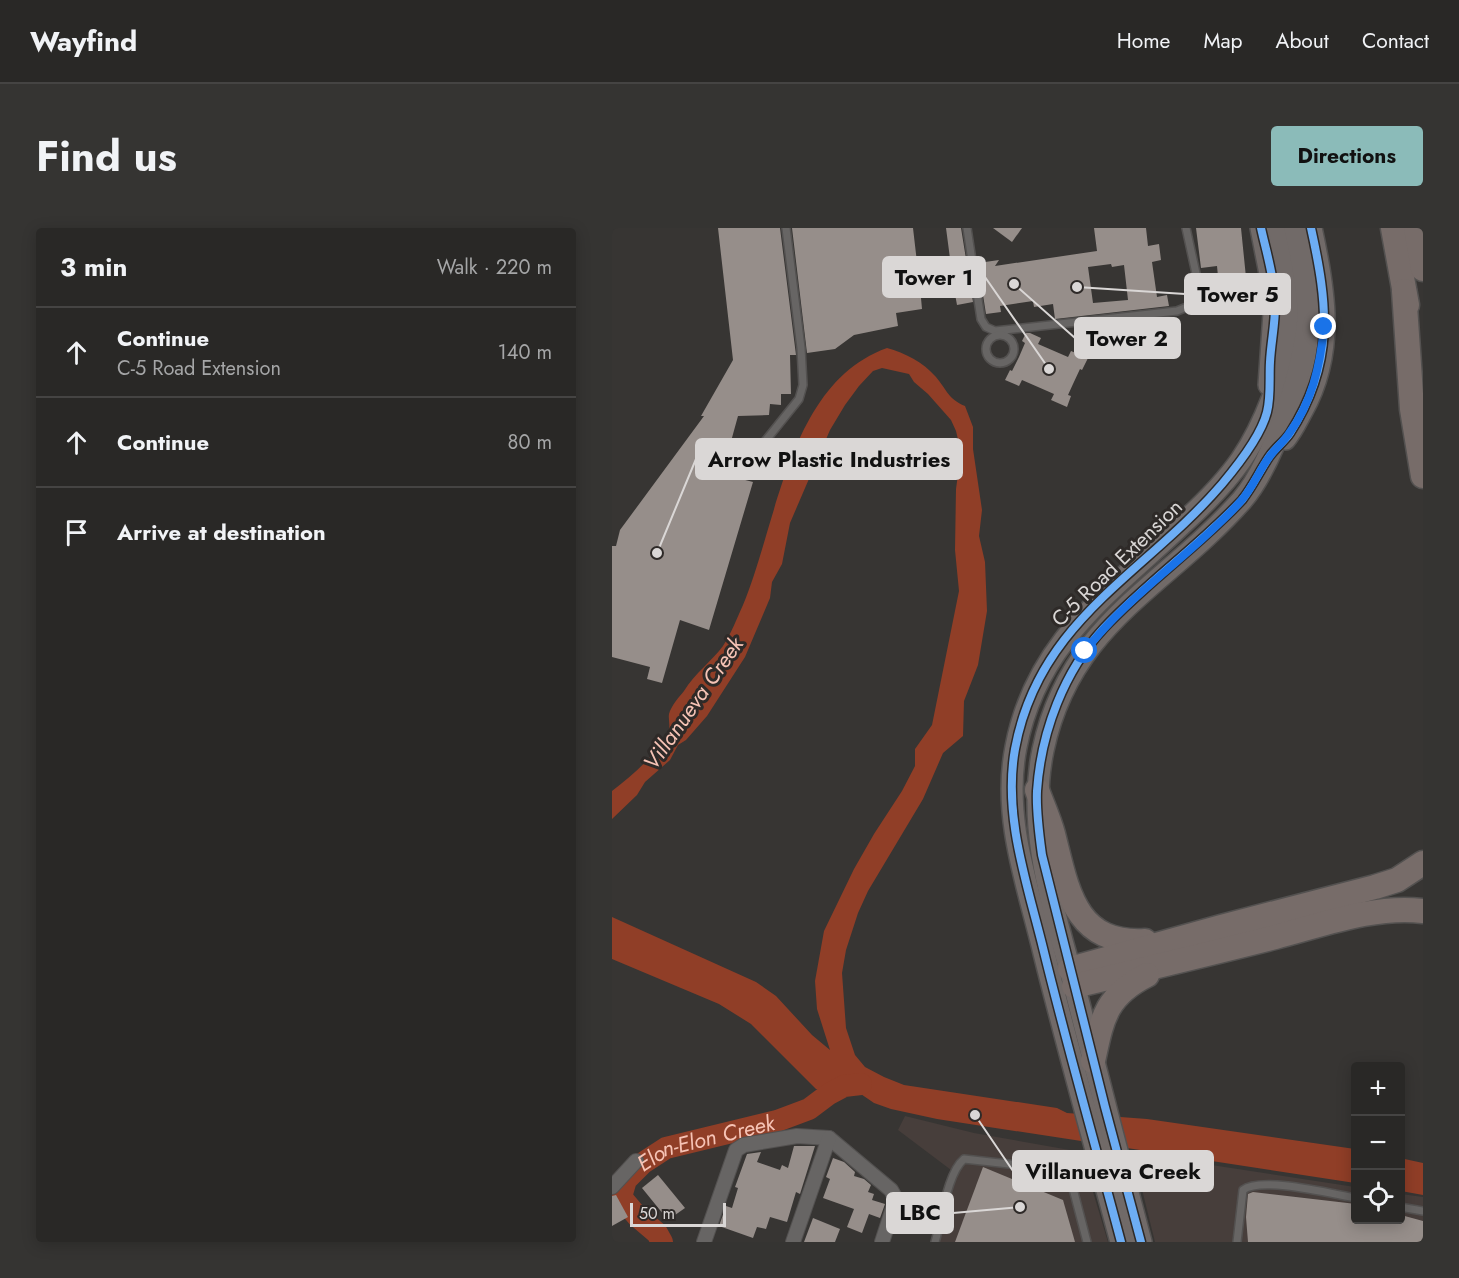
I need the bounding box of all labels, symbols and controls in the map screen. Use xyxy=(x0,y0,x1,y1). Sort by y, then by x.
text: Wayfind xyxy=(30,21,137,62)
text: Home xyxy=(1117,26,1170,56)
text: Map xyxy=(1203,26,1243,56)
text: About xyxy=(1276,26,1329,56)
text: Contact xyxy=(1362,26,1429,56)
text: Find us xyxy=(36,126,177,187)
button: Directions xyxy=(1271,126,1423,186)
text: 3 min xyxy=(60,248,127,286)
text: Walk · 220 m xyxy=(437,253,552,282)
callout: Tower 1 xyxy=(883,257,985,297)
text: Tower 1 xyxy=(895,261,973,293)
callout: Tower 5 xyxy=(1185,274,1290,314)
text: Tower 5 xyxy=(1197,278,1279,310)
route end xyxy=(1310,313,1336,339)
callout: Tower 2 xyxy=(1075,318,1180,358)
text: Continue xyxy=(117,322,209,354)
text: Tower 2 xyxy=(1086,322,1168,354)
icon: ahead xyxy=(60,336,93,369)
text: 140 m xyxy=(498,338,552,367)
text: C-5 Road Extension xyxy=(117,354,281,383)
icon: ahead xyxy=(60,426,93,459)
text: Continue xyxy=(117,426,209,458)
text: 80 m xyxy=(507,428,552,457)
callout: Arrow Plastic Industries xyxy=(696,439,962,479)
text: Arrow Plastic Industries xyxy=(707,443,950,475)
street label: C-5 Road Extension xyxy=(1045,492,1189,634)
icon: arrive xyxy=(60,516,93,549)
text: Arrive at destination xyxy=(117,516,326,548)
water label: Villanueva Creek xyxy=(635,629,752,776)
route start xyxy=(1071,637,1097,663)
map controls xyxy=(1351,1062,1405,1224)
button: + xyxy=(1351,1062,1405,1116)
water label: Elon-Elon Creek xyxy=(630,1106,779,1179)
button: − xyxy=(1351,1116,1405,1170)
callout: Villanueva Creek xyxy=(1013,1151,1213,1191)
text: Villanueva Creek xyxy=(1024,1155,1201,1187)
button: locate xyxy=(1351,1170,1405,1224)
callout: LBC xyxy=(887,1193,953,1233)
text: LBC xyxy=(899,1196,941,1228)
scale bar xyxy=(630,1200,726,1228)
text: 50 m xyxy=(639,1202,675,1225)

